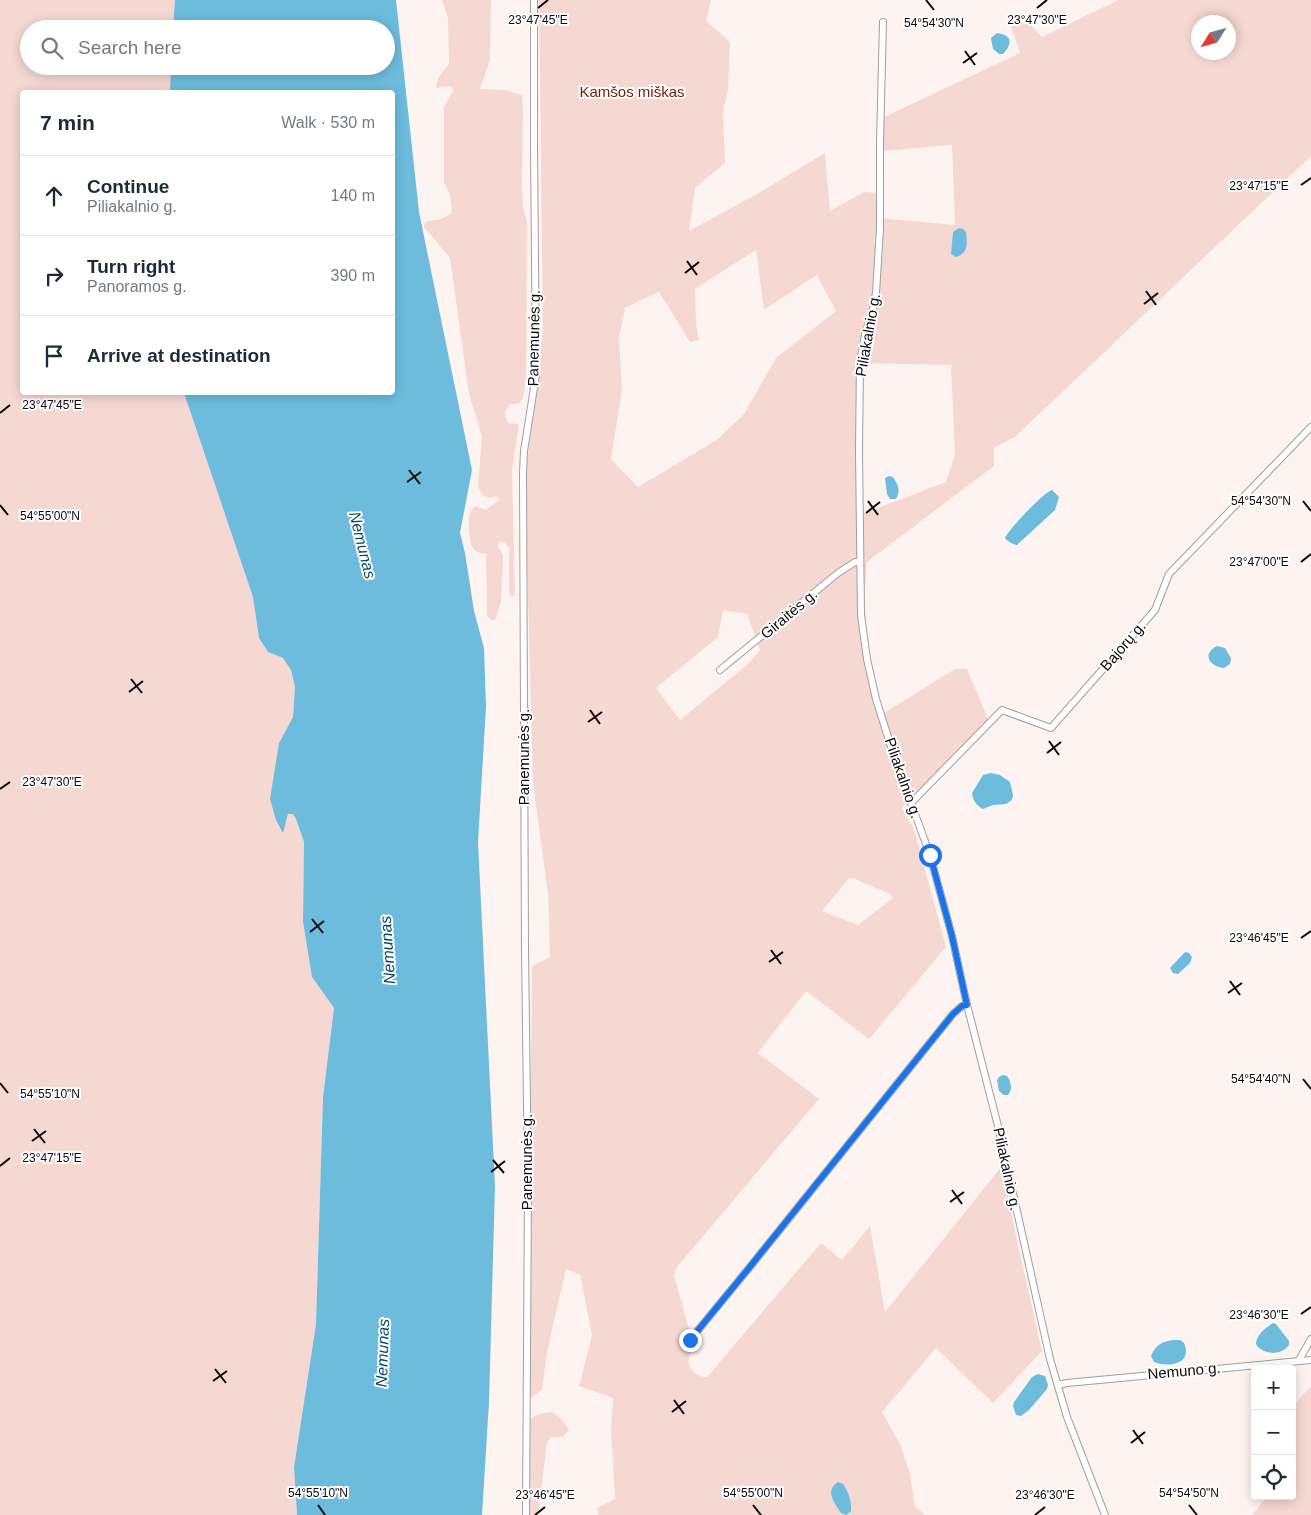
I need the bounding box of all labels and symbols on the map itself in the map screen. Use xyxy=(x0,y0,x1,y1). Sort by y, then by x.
text: 23°47'45"E xyxy=(508,13,568,27)
text: 23°47'30"E xyxy=(1007,13,1067,27)
north arrow xyxy=(1191,15,1236,60)
text: 54°54'30"N xyxy=(904,16,964,30)
park label: Kamšos miškas xyxy=(579,83,685,100)
text: 23°47'15"E xyxy=(1229,179,1289,193)
street label: Panemunės g. xyxy=(524,289,543,386)
street label: Piliakalnio g. xyxy=(852,292,883,378)
text: 23°47'45"E xyxy=(22,398,82,412)
text: 54°54'30"N xyxy=(1231,494,1291,508)
text: 54°55'00"N xyxy=(20,509,80,523)
water label: Nemunas xyxy=(346,510,379,580)
text: 23°47'00"E xyxy=(1229,555,1289,569)
street label: Giraitės g. xyxy=(757,585,820,642)
street label: Bajorų g. xyxy=(1097,617,1149,674)
street label: Panemunės g. xyxy=(515,709,532,805)
street label: Piliakalnio g. xyxy=(882,735,925,820)
text: 23°47'30"E xyxy=(22,775,82,789)
route start xyxy=(919,844,942,867)
water label: Nemunas xyxy=(377,915,398,985)
text: 23°46'45"E xyxy=(1229,931,1289,945)
text: 54°54'40"N xyxy=(1231,1072,1291,1086)
text: 54°55'10"N xyxy=(20,1087,80,1101)
street label: Panemunės g. xyxy=(518,1114,535,1210)
street label: Piliakalnio g. xyxy=(990,1126,1025,1212)
text: 23°47'15"E xyxy=(22,1151,82,1165)
text: 23°46'30"E xyxy=(1229,1308,1289,1322)
water label: Nemunas xyxy=(373,1318,392,1388)
route end xyxy=(679,1329,702,1352)
street label: Nemuno g. xyxy=(1147,1359,1221,1382)
text: 54°55'10"N xyxy=(288,1486,348,1500)
text: 54°55'00"N xyxy=(723,1486,783,1500)
text: 54°54'50"N xyxy=(1159,1486,1219,1500)
text: 23°46'45"E xyxy=(515,1488,575,1502)
text: 23°46'30"E xyxy=(1015,1488,1075,1502)

